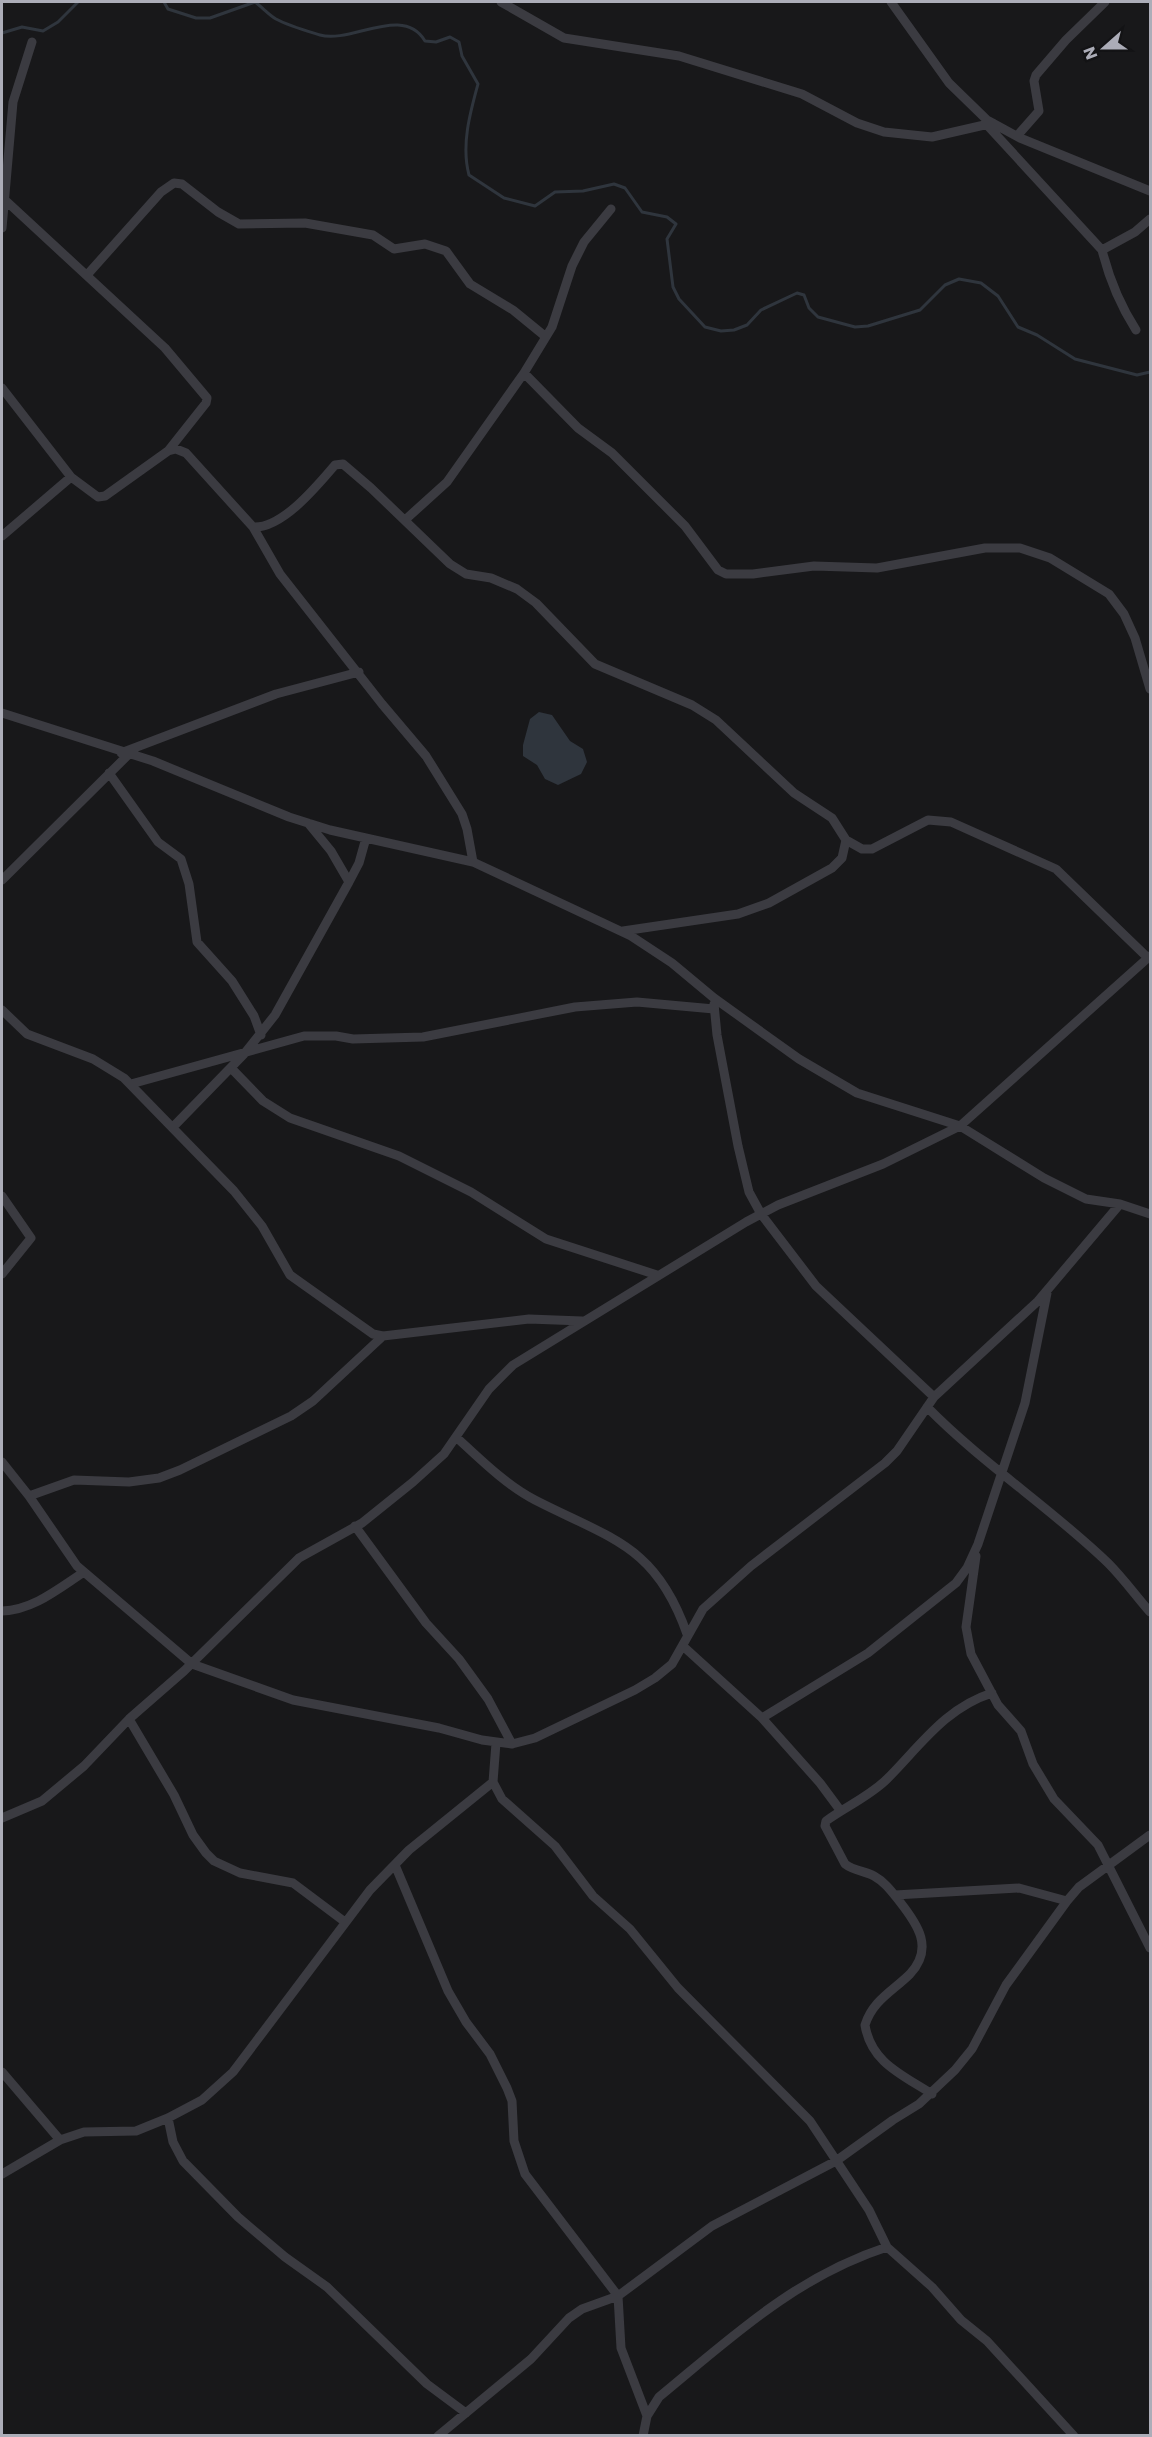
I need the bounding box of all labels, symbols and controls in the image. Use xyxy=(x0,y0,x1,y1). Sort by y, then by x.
north arrow xyxy=(1074,18,1134,78)
text: N xyxy=(1078,43,1103,63)

